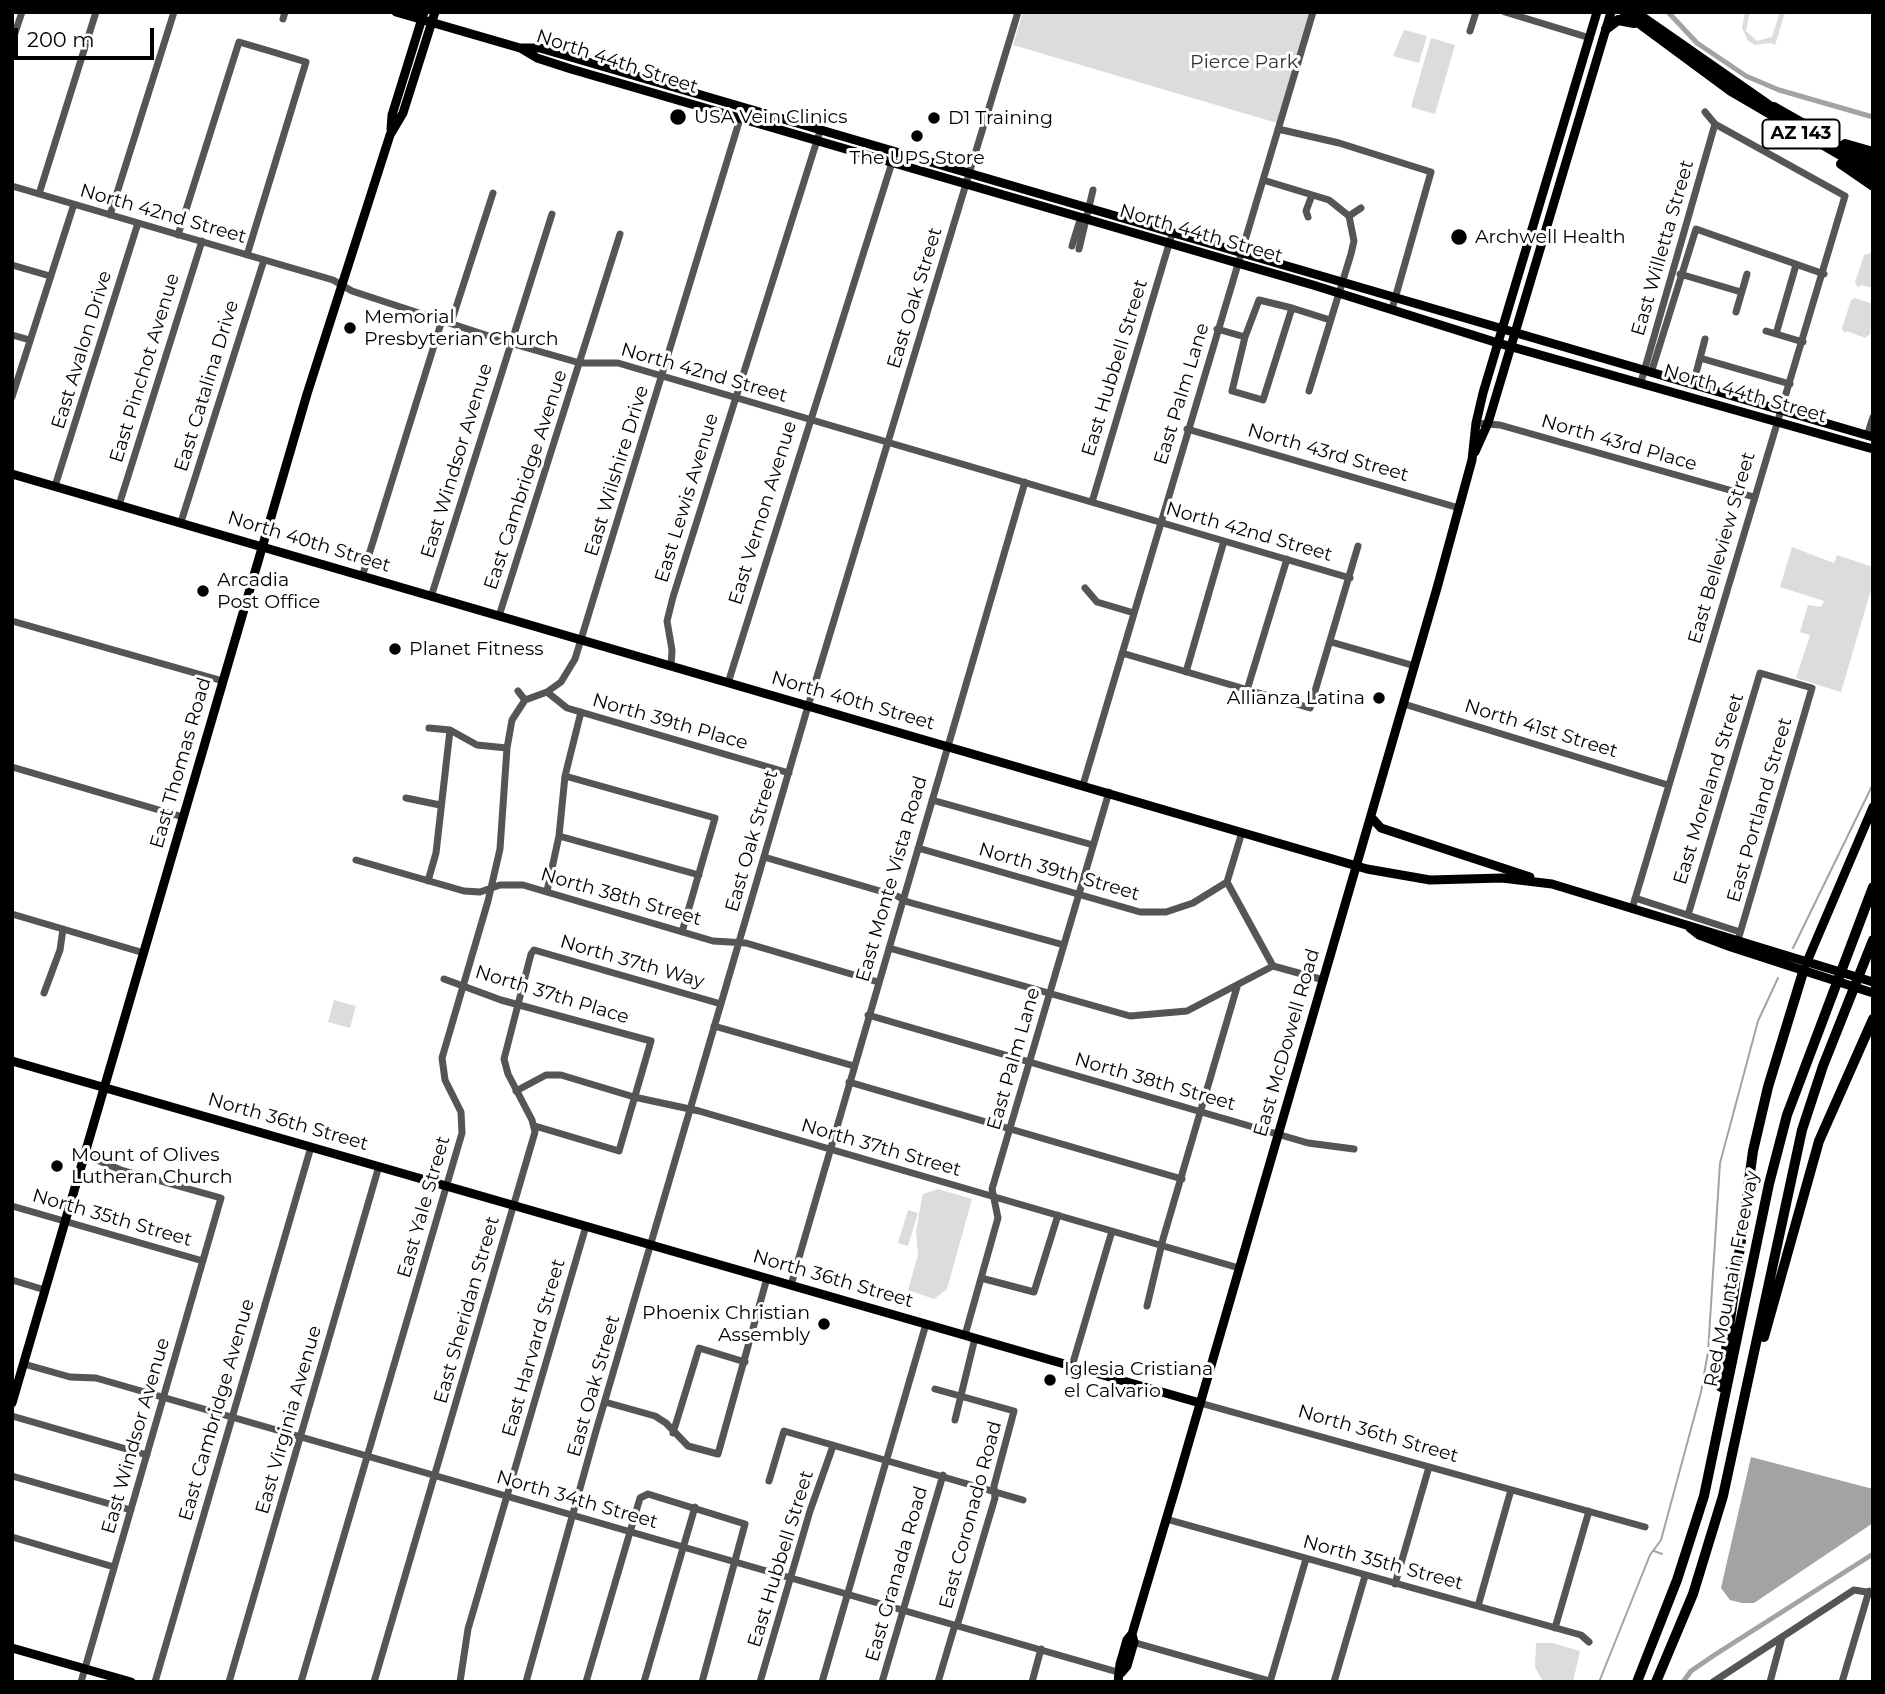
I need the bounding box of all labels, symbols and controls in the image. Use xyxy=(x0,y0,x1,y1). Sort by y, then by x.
scale bar xyxy=(18,14,158,58)
street label: North 44th Street xyxy=(533,25,701,99)
text: 200 m xyxy=(27,27,94,52)
park label: Pierce Park xyxy=(1190,51,1298,73)
place label: USA Vein Clinics xyxy=(694,106,848,128)
marker: USA Vein Clinics xyxy=(668,107,688,127)
place label: D1 Training xyxy=(948,107,1053,129)
marker: D1 Training xyxy=(926,110,942,126)
road number: AZ 143 xyxy=(1762,119,1840,148)
marker: The UPS Store xyxy=(909,128,925,144)
place label: The UPS Store xyxy=(849,147,985,169)
street label: East Willetta Street xyxy=(1627,158,1699,338)
street label: North 42nd Street xyxy=(77,179,249,249)
street label: North 44th Street xyxy=(1117,200,1285,268)
street label: East Oak Street xyxy=(883,225,947,371)
place label: Archwell Health xyxy=(1475,226,1626,248)
marker: Archwell Health xyxy=(1449,227,1469,247)
street label: East Avalon Drive xyxy=(47,268,117,432)
street label: East Pinchot Avenue xyxy=(105,270,185,466)
street label: East Hubbell Street xyxy=(1077,277,1153,459)
street label: East Catalina Drive xyxy=(170,298,244,474)
place label: Memorial Presbyterian Church xyxy=(364,306,559,350)
marker: Memorial Presbyterian Church xyxy=(342,320,358,336)
street label: East Palm Lane xyxy=(1150,320,1214,468)
street label: North 42nd Street xyxy=(618,338,790,408)
street label: North 44th Street xyxy=(1661,360,1829,428)
street label: East Windsor Avenue xyxy=(416,361,498,561)
street label: East Cambridge Avenue xyxy=(480,367,572,593)
street label: East Wilshire Drive xyxy=(580,383,654,559)
street label: North 43rd Place xyxy=(1538,410,1700,476)
street label: East Lewis Avenue xyxy=(650,411,724,585)
street label: East Vernon Avenue xyxy=(724,418,802,608)
street label: North 43rd Street xyxy=(1245,419,1411,487)
street label: East Belleview Street xyxy=(1684,449,1760,647)
street label: North 42nd Street xyxy=(1163,497,1335,567)
street label: North 40th Street xyxy=(225,506,393,578)
place label: Arcadia Post Office xyxy=(217,569,320,613)
marker: Arcadia Post Office xyxy=(195,583,211,599)
place label: Planet Fitness xyxy=(409,638,544,660)
marker: Planet Fitness xyxy=(387,641,403,657)
street label: North 40th Street xyxy=(769,667,937,735)
street label: East Thomas Road xyxy=(146,675,216,851)
place label: Allianza Latina xyxy=(1227,687,1365,709)
street label: North 39th Place xyxy=(590,689,750,755)
marker: Allianza Latina xyxy=(1371,690,1387,706)
street label: East Moreland Street xyxy=(1669,690,1749,888)
street label: North 41st Street xyxy=(1462,695,1620,763)
street label: East Portland Street xyxy=(1723,715,1797,905)
street label: East Oak Street xyxy=(721,767,783,915)
street label: East Monte Vista Road xyxy=(852,774,932,984)
street label: North 39th Street xyxy=(976,838,1142,906)
street label: North 38th Street xyxy=(538,863,704,931)
street label: North 37th Way xyxy=(557,931,707,993)
street label: East McDowell Road xyxy=(1249,946,1325,1140)
street label: North 37th Place xyxy=(472,961,632,1029)
street label: East Palm Lane xyxy=(983,985,1045,1133)
street label: North 38th Street xyxy=(1072,1048,1238,1116)
street label: North 36th Street xyxy=(205,1088,371,1156)
street label: North 37th Street xyxy=(798,1114,964,1182)
street label: East Yale Street xyxy=(393,1133,455,1281)
place label: Mount of Olives Lutheran Church xyxy=(71,1144,233,1188)
marker: Mount of Olives Lutheran Church xyxy=(49,1158,65,1174)
street label: Red Mountain Freeway xyxy=(1700,1169,1764,1389)
street label: North 35th Street xyxy=(30,1184,194,1252)
street label: East Sheridan Street xyxy=(429,1214,505,1406)
street label: North 36th Street xyxy=(750,1245,916,1313)
street label: East Harvard Street xyxy=(498,1256,570,1440)
street label: East Cambridge Avenue xyxy=(174,1296,260,1524)
place label: Phoenix Christian Assembly xyxy=(642,1302,810,1346)
street label: East Oak Street xyxy=(563,1312,625,1460)
marker: Phoenix Christian Assembly xyxy=(816,1316,832,1332)
street label: East Virginia Avenue xyxy=(251,1323,327,1517)
street label: East Windsor Avenue xyxy=(97,1335,175,1537)
place label: Iglesia Cristiana el Calvario xyxy=(1064,1358,1213,1402)
marker: Iglesia Cristiana el Calvario xyxy=(1042,1372,1058,1388)
street label: North 36th Street xyxy=(1295,1400,1461,1468)
street label: East Coronado Road xyxy=(935,1419,1007,1611)
street label: North 34th Street xyxy=(494,1466,660,1534)
street label: East Hubbell Street xyxy=(743,1468,819,1650)
street label: East Granada Road xyxy=(861,1484,933,1664)
street label: North 35th Street xyxy=(1300,1531,1466,1595)

